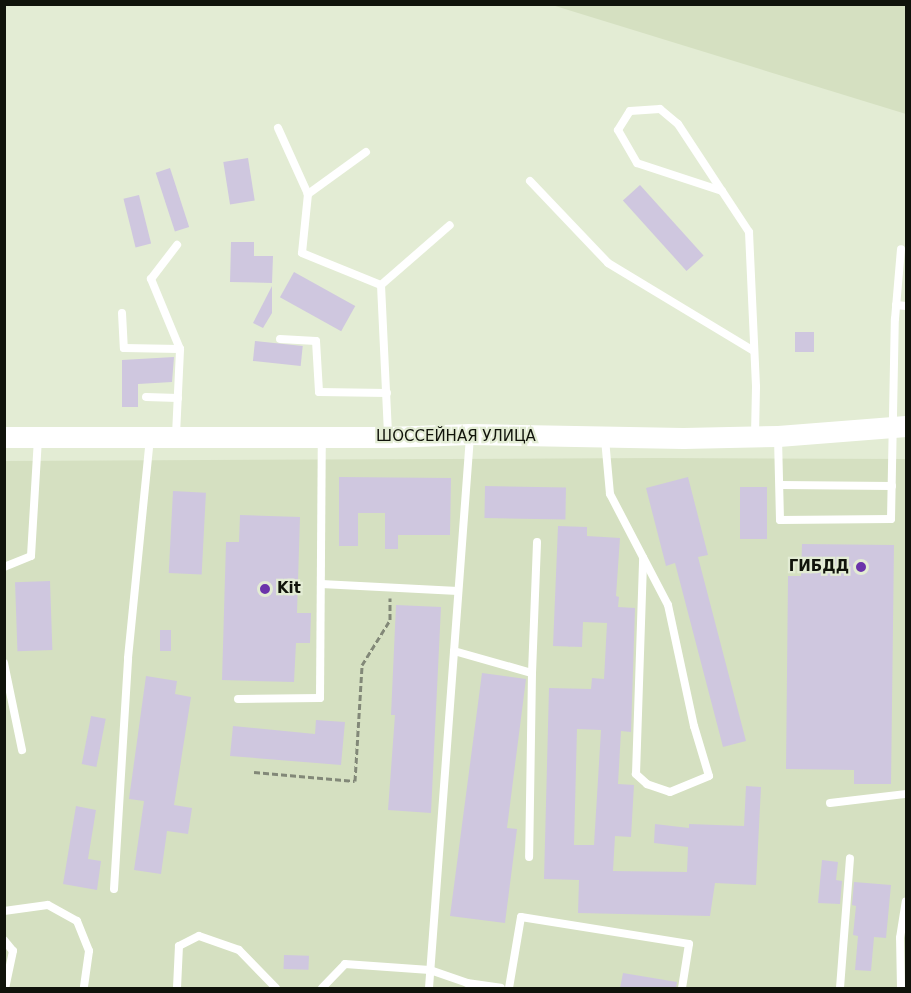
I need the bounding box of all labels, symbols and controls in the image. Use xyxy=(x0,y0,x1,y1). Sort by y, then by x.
street label: ШОССЕЙНАЯ УЛИЦА xyxy=(376,428,536,446)
place label: ГИБДД xyxy=(789,558,849,576)
marker: ГИБДД xyxy=(854,560,868,574)
place label: Kit xyxy=(277,580,301,598)
marker: Kit xyxy=(258,582,272,596)

